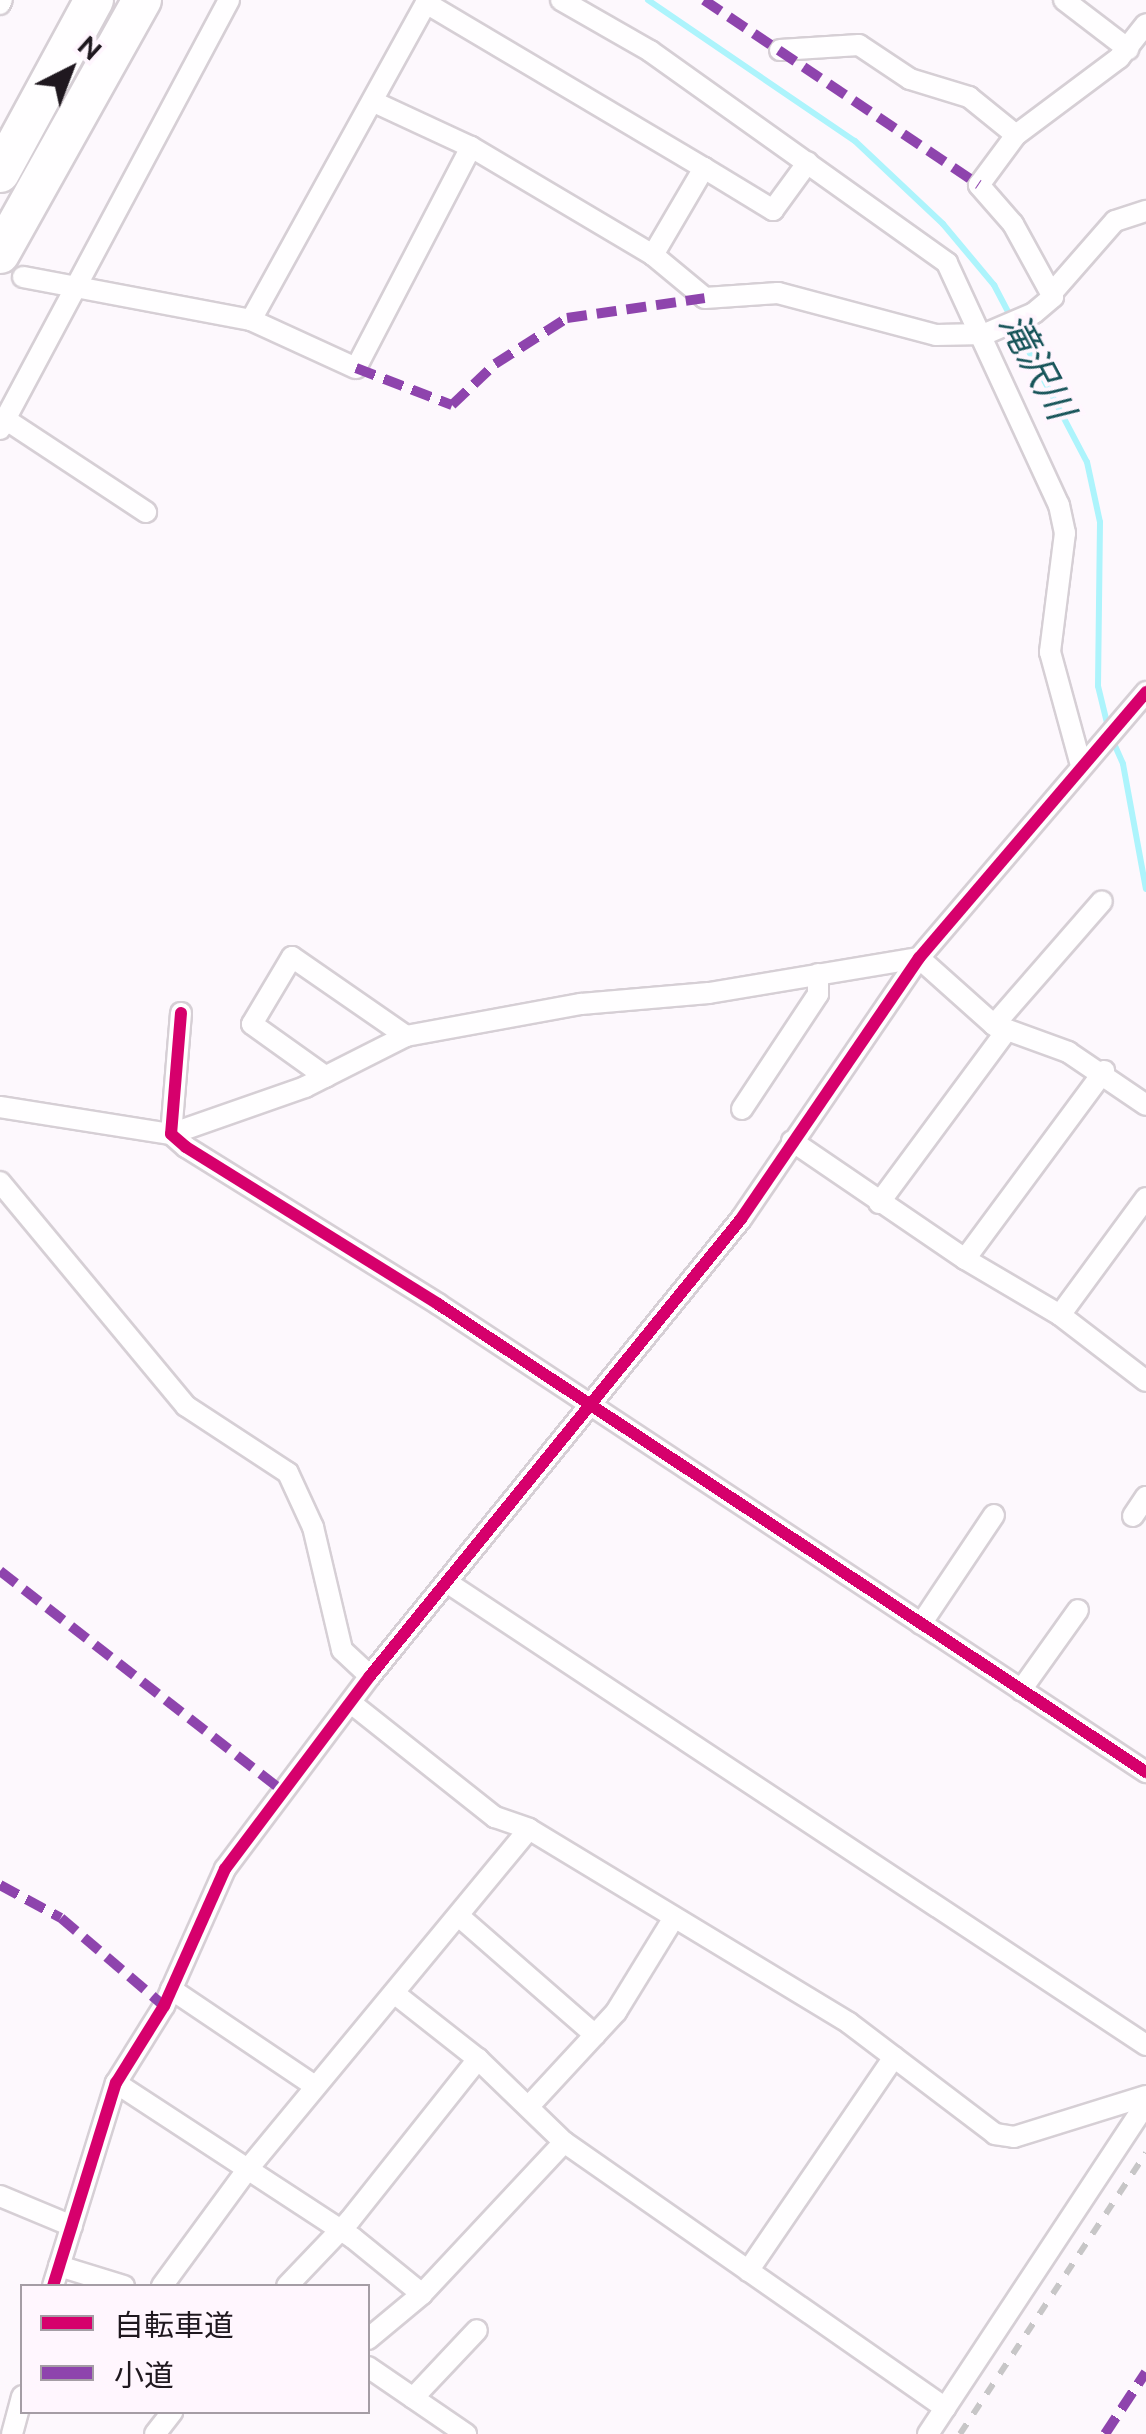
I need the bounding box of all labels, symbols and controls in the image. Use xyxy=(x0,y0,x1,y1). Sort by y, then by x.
north arrow xyxy=(20,20,120,120)
text: N xyxy=(72,29,109,66)
water label: 滝沢川 xyxy=(990,305,1084,427)
legend xyxy=(20,2284,370,2414)
text: 自転車道 xyxy=(114,2308,234,2342)
text: 小道 xyxy=(114,2358,174,2392)

